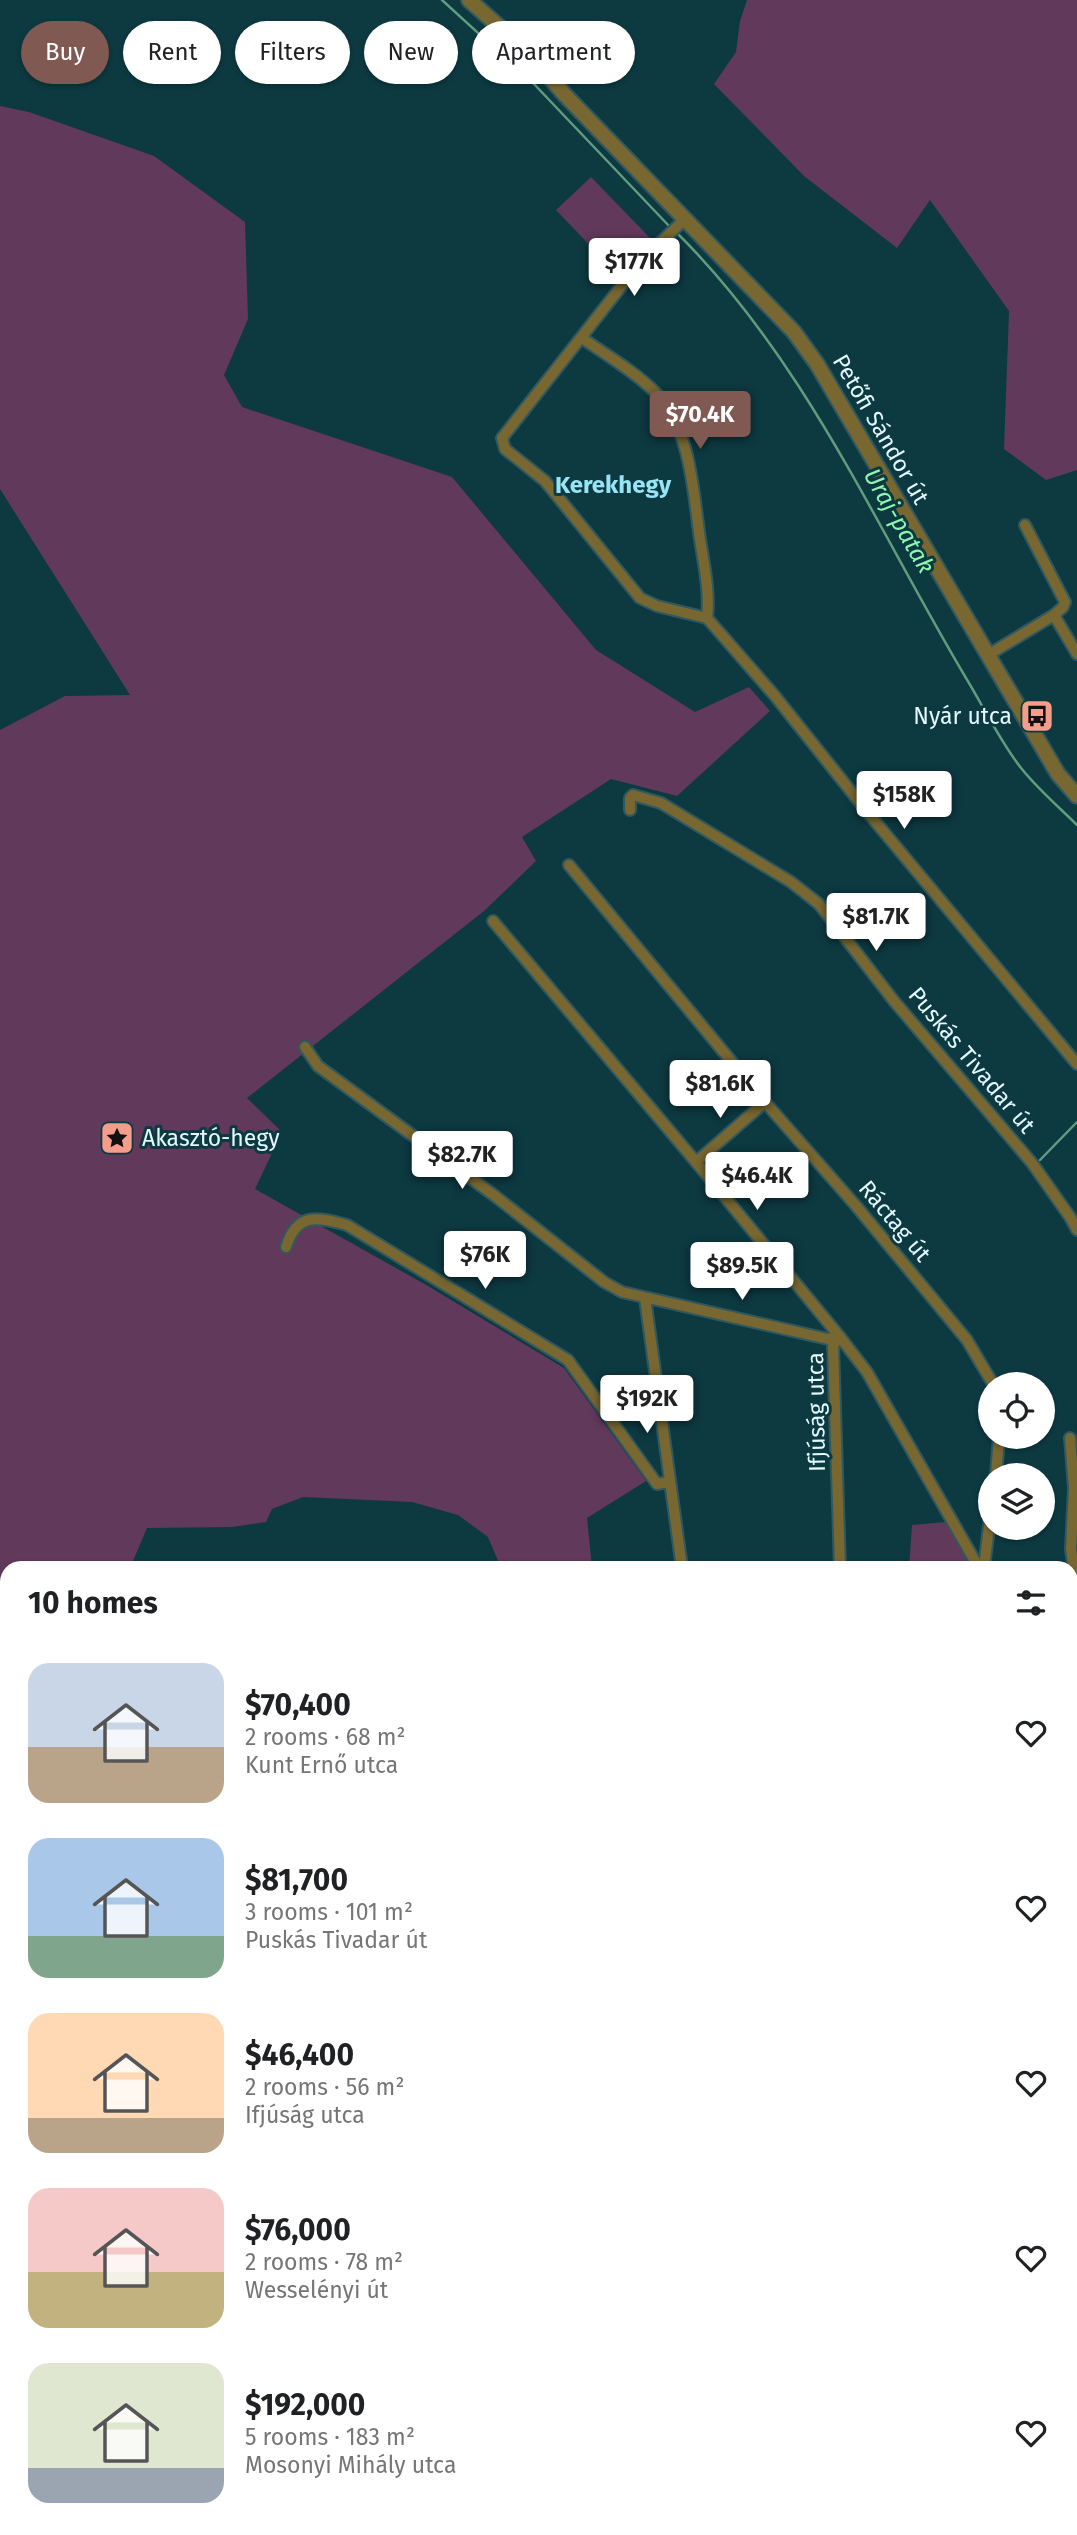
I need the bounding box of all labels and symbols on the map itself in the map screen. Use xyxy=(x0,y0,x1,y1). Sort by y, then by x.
pin: $177K xyxy=(585,238,683,298)
street label: Petőfi Sándor út xyxy=(827,349,936,509)
pin: $70.4K xyxy=(643,392,757,451)
water label: Uraj-patak xyxy=(858,464,940,578)
district label: Kerekhegy xyxy=(555,471,672,499)
bus stop icon: Nyár utca xyxy=(1018,697,1056,735)
place label: Nyár utca xyxy=(913,702,1012,730)
pin: $158K xyxy=(855,772,953,831)
pin: $81.7K xyxy=(819,894,933,953)
street label: Puskás Tivadar út xyxy=(903,981,1042,1139)
pin: $81.6K xyxy=(663,1060,777,1120)
place icon: Akasztó-hegy xyxy=(98,1119,136,1157)
place label: Akasztó-hegy xyxy=(142,1124,280,1152)
pin: $82.7K xyxy=(405,1132,519,1191)
pin: $46.4K xyxy=(700,1152,814,1212)
street label: Ráctag út xyxy=(853,1175,937,1268)
pin: $76K xyxy=(444,1232,526,1291)
pin: $89.5K xyxy=(685,1242,799,1302)
street label: Ifjúság utca xyxy=(801,1352,831,1472)
pin: $192K xyxy=(598,1376,696,1435)

